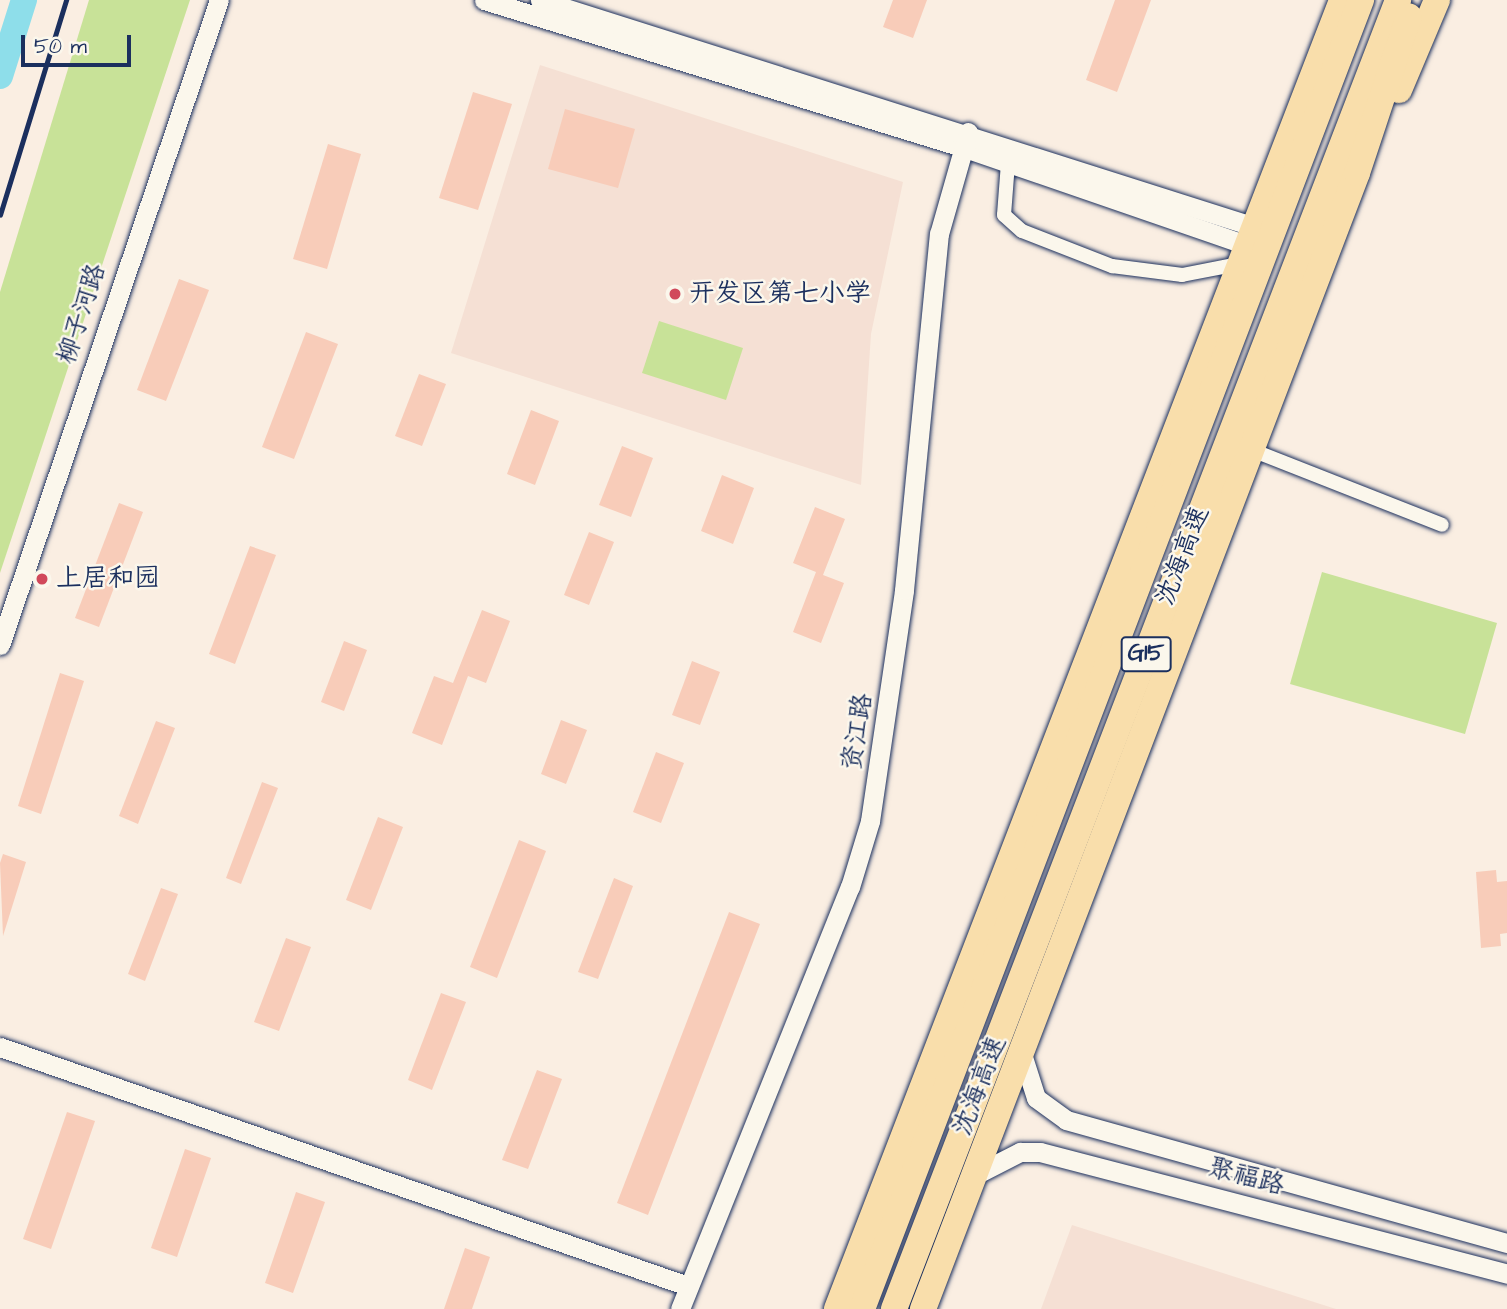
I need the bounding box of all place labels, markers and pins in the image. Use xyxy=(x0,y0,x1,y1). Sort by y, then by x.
place label: 开发区第七小学 xyxy=(689,278,871,310)
marker: 开发区第七小学 xyxy=(667,286,683,302)
place label: 上居和园 xyxy=(56,563,160,595)
marker: 上居和园 xyxy=(34,571,50,587)

